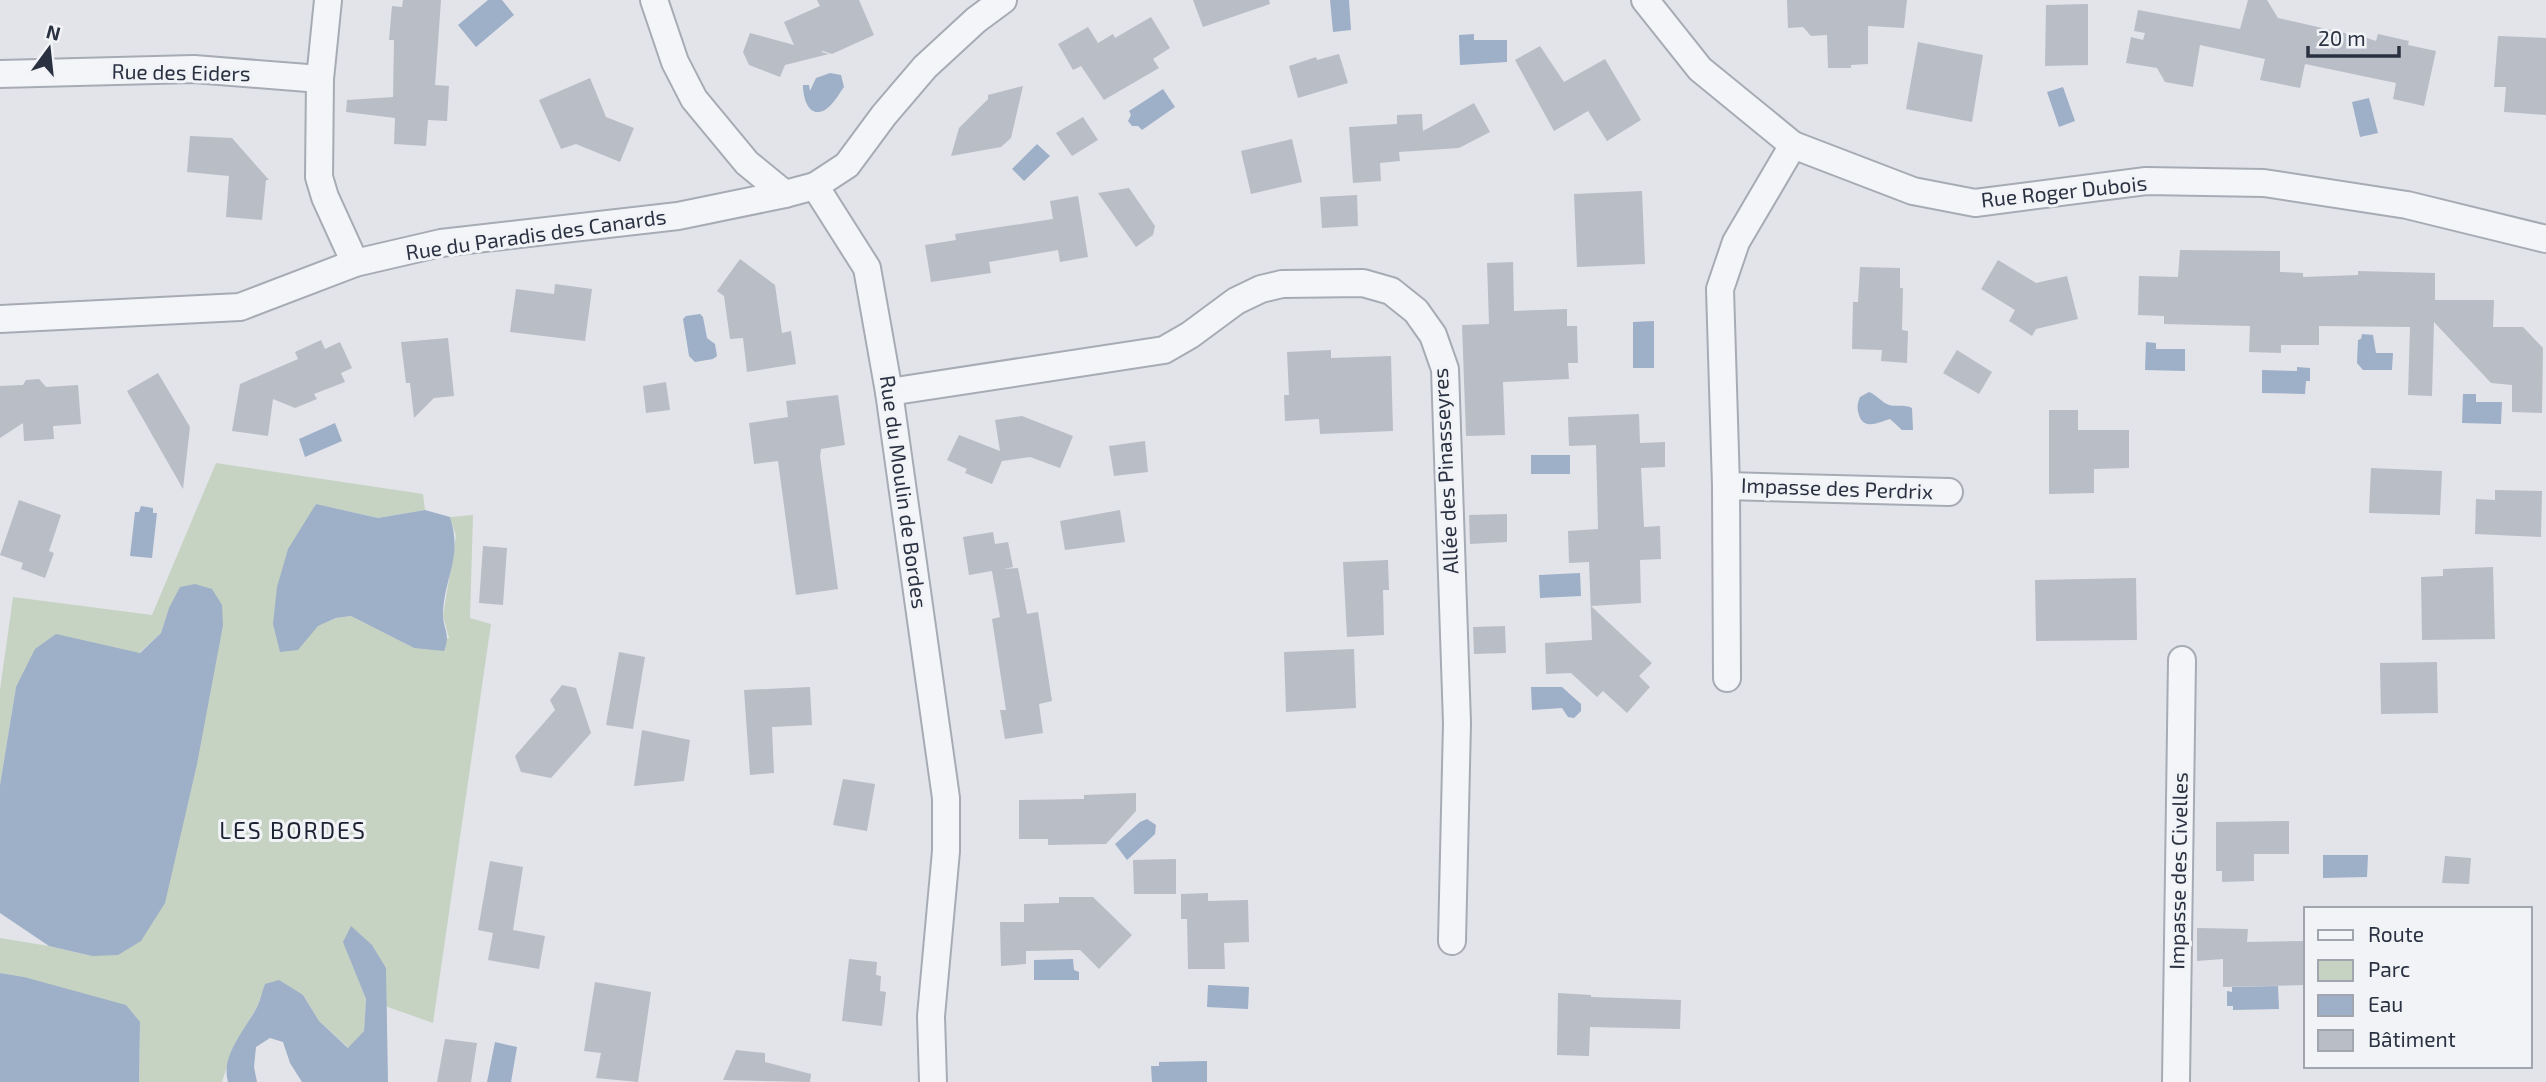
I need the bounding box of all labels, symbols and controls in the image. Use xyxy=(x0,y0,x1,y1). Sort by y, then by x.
north arrow xyxy=(14,14,84,84)
scale bar xyxy=(2308,14,2399,58)
text: N xyxy=(44,19,63,45)
text: 20 m xyxy=(2318,25,2366,50)
street label: Rue des Eiders xyxy=(111,58,251,85)
street label: Rue Roger Dubois xyxy=(1980,169,2148,212)
street label: Rue du Paradis des Canards xyxy=(404,203,668,264)
street label: Allée des Pinasseyres xyxy=(1427,367,1462,575)
street label: Rue du Moulin de Bordes xyxy=(876,374,933,610)
street label: Impasse des Perdrix xyxy=(1741,472,1933,503)
street label: Impasse des Civelles xyxy=(2163,772,2192,970)
district label: LES BORDES xyxy=(219,816,367,844)
legend xyxy=(2304,907,2532,1068)
text: Route xyxy=(2368,921,2424,946)
text: Parc xyxy=(2368,956,2410,981)
text: Eau xyxy=(2368,991,2403,1016)
text: Bâtiment xyxy=(2368,1026,2456,1051)

